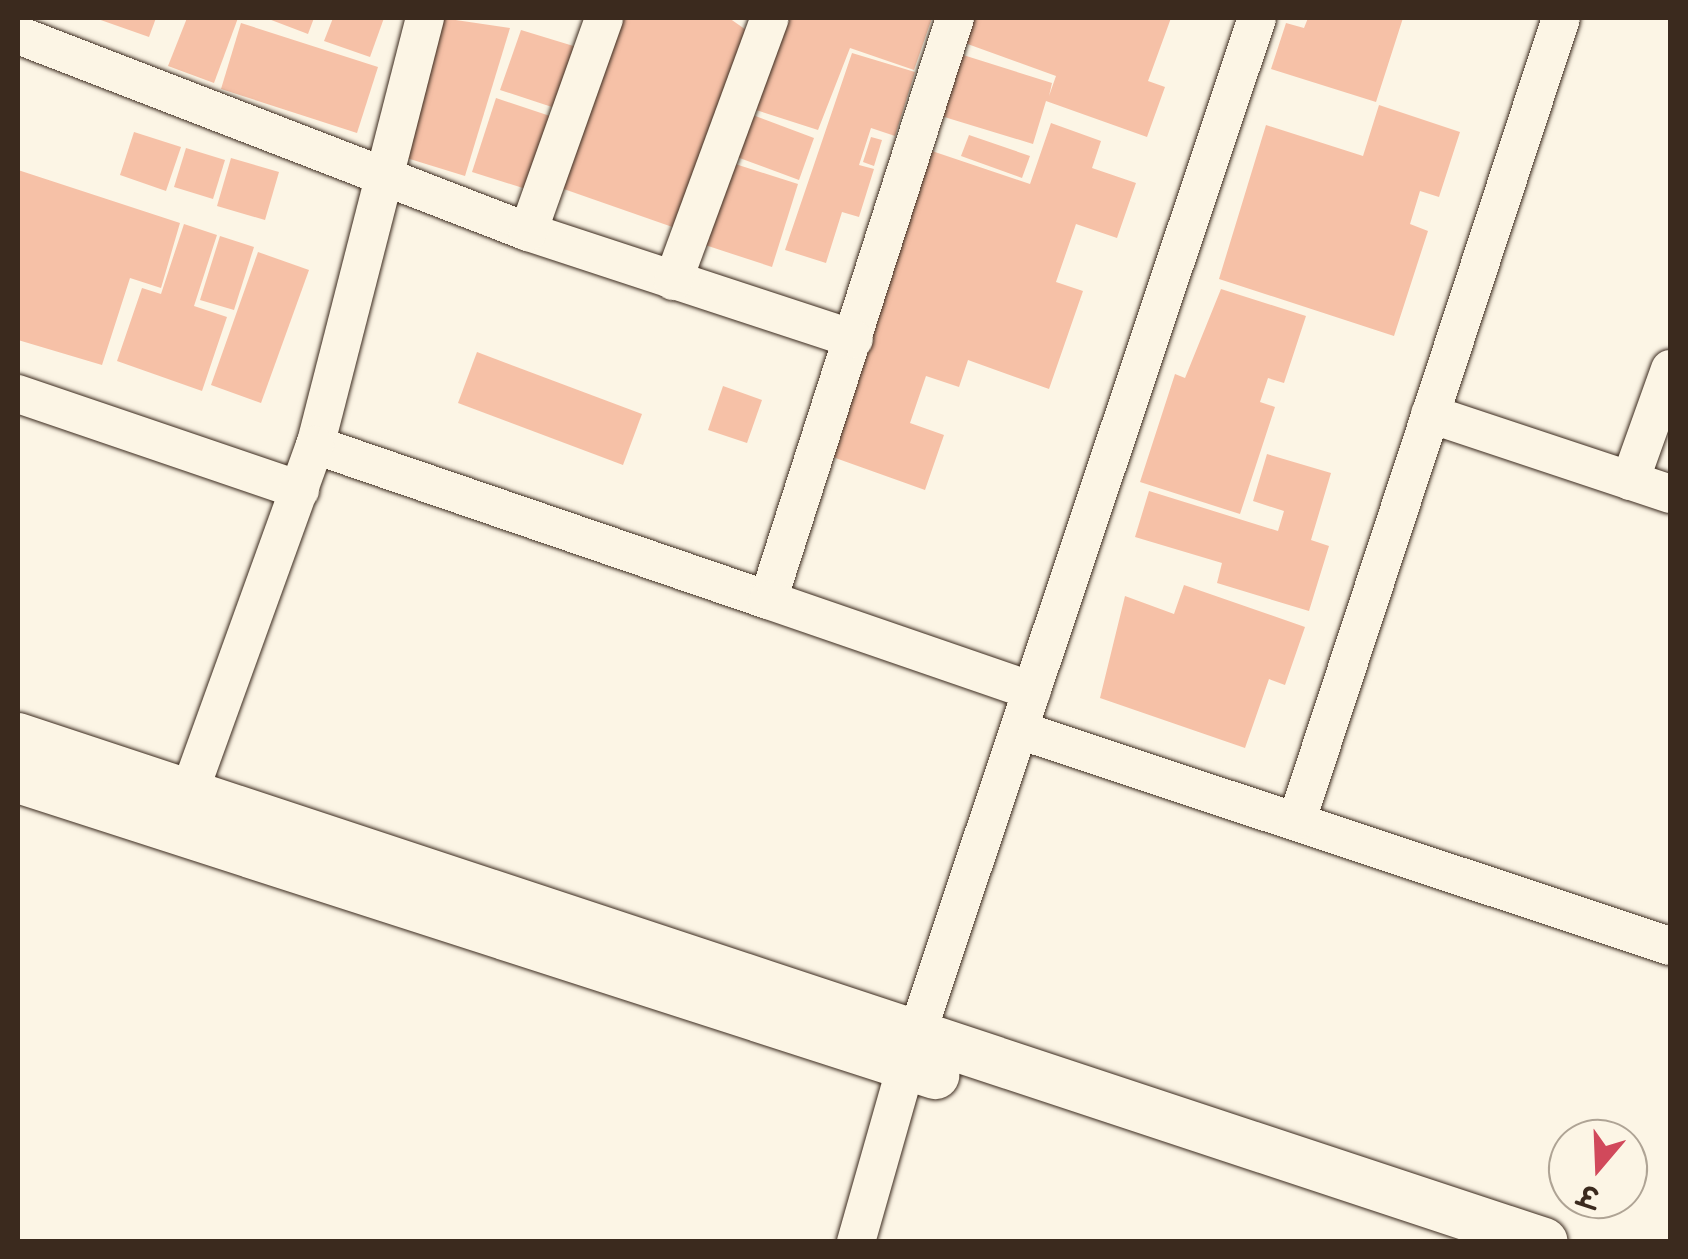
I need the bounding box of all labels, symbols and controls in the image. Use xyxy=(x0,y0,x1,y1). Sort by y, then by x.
north arrow xyxy=(1548,1119,1648,1219)
text: उ xyxy=(1575,1177,1603,1214)

